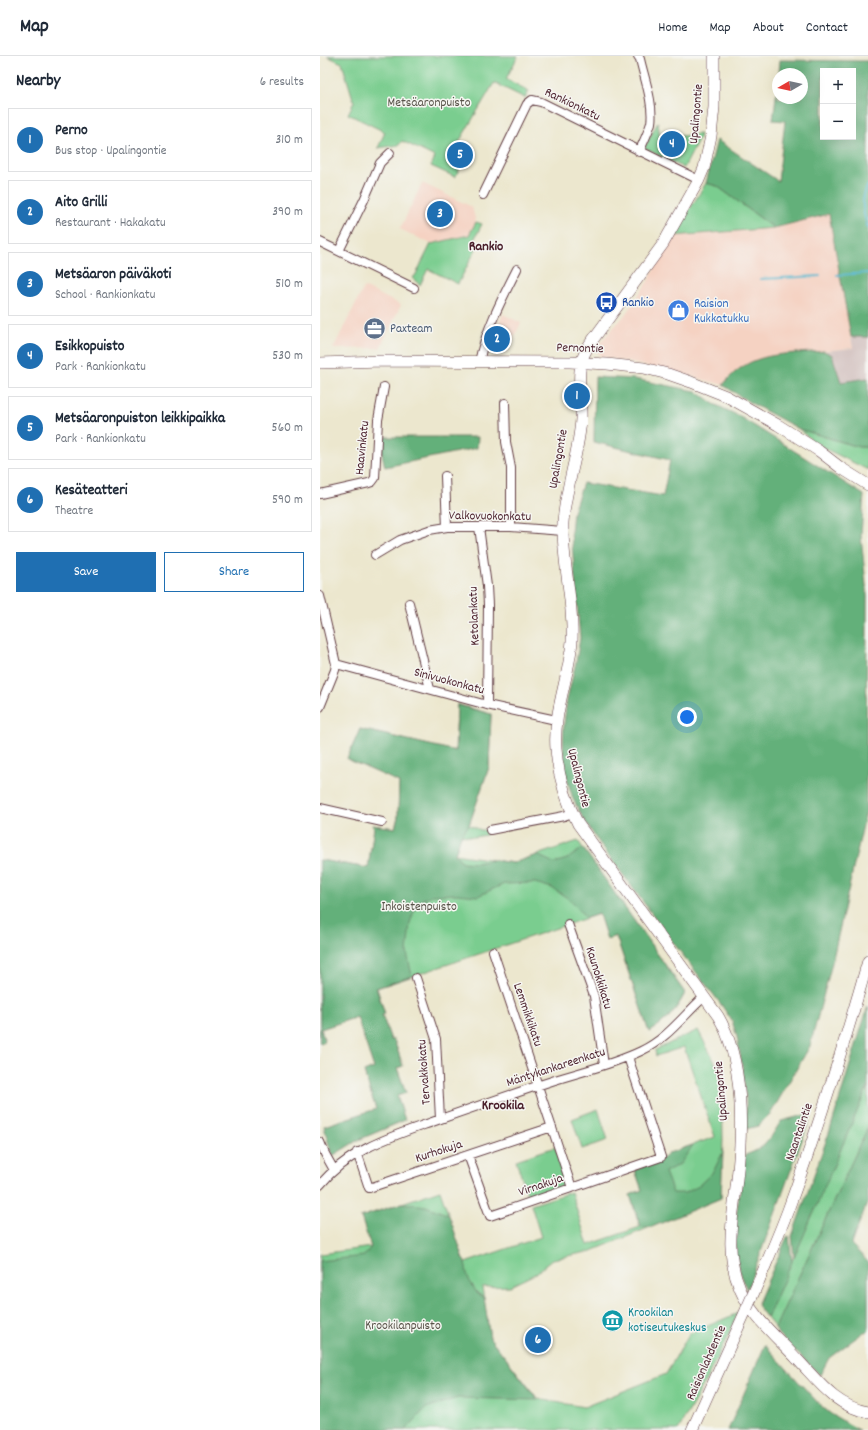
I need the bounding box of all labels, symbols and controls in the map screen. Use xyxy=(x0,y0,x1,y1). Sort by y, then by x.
text: Map xyxy=(20,14,49,41)
text: Home xyxy=(658,18,687,38)
text: Map xyxy=(709,18,731,38)
text: About xyxy=(753,18,784,38)
text: Contact xyxy=(806,18,848,38)
north arrow xyxy=(772,68,808,104)
map controls xyxy=(820,68,856,140)
button: + xyxy=(820,68,856,104)
text: Nearby xyxy=(16,70,60,94)
text: 6 results xyxy=(260,73,304,92)
street label: Rankionkatu xyxy=(541,83,603,127)
street label: Upalingontie xyxy=(685,83,709,145)
park label: Metsäaronpuisto xyxy=(388,94,471,113)
button: − xyxy=(820,104,856,140)
text: Perno xyxy=(55,120,88,142)
pin: 4 xyxy=(659,129,685,159)
text: 1 xyxy=(29,131,31,150)
text: 310 m xyxy=(275,131,303,150)
pin: 5 xyxy=(447,140,473,170)
text: Bus stop · Upalingontie xyxy=(55,142,166,161)
text: Aito Grilli xyxy=(55,192,107,214)
pin: 3 xyxy=(427,199,453,229)
text: 2 xyxy=(27,203,33,222)
text: 390 m xyxy=(272,203,303,222)
text: Restaurant · Hakakatu xyxy=(55,214,166,233)
district label: Rankio xyxy=(469,237,503,257)
text: Metsäaron päiväkoti xyxy=(55,264,171,286)
text: 3 xyxy=(27,275,33,294)
text: 510 m xyxy=(275,275,303,294)
text: School · Rankionkatu xyxy=(55,286,155,305)
bus stop icon: Rankio xyxy=(594,290,620,316)
place label: Rankio xyxy=(622,294,654,313)
place label: Raision Kukkatukku xyxy=(694,295,749,329)
shop icon: Raision Kukkatukku xyxy=(666,298,692,324)
office icon: Paxteam xyxy=(362,316,388,342)
place label: Paxteam xyxy=(390,320,432,339)
pin: 2 xyxy=(484,324,510,354)
text: Esikkopuisto xyxy=(55,336,125,358)
street label: Pernontie xyxy=(556,339,604,359)
text: 4 xyxy=(27,347,33,366)
text: 530 m xyxy=(272,347,303,366)
text: Park · Rankionkatu xyxy=(55,358,146,377)
pin: 1 xyxy=(564,381,590,411)
text: Metsäaronpuiston leikkipaikka xyxy=(55,408,225,430)
text: 5 xyxy=(27,419,33,438)
text: 560 m xyxy=(272,419,303,438)
street label: Haavinkatu xyxy=(351,420,375,476)
street label: Upalingontie xyxy=(544,427,574,490)
text: Park · Rankionkatu xyxy=(55,430,146,449)
text: Kesäteatteri xyxy=(55,480,127,502)
text: 6 xyxy=(27,491,33,510)
text: 590 m xyxy=(272,491,303,510)
text: Theatre xyxy=(55,502,93,521)
street label: Valkovuokonkatu xyxy=(449,507,531,527)
button: Save xyxy=(16,552,156,592)
button: Share xyxy=(164,552,304,592)
street label: Ketolankatu xyxy=(464,586,486,646)
street label: Sinivuokonkatu xyxy=(412,663,486,701)
your location xyxy=(677,707,697,727)
street label: Upalingontie xyxy=(561,746,595,810)
park label: Inkoistenpuisto xyxy=(381,898,457,917)
street label: Kaunokkikatu xyxy=(580,944,616,1012)
street label: Lemmikkikatu xyxy=(507,981,547,1049)
street label: Tervakkokatu xyxy=(413,1039,437,1105)
street label: Mäntykankareenkatu xyxy=(504,1043,608,1093)
street label: Upalingontie xyxy=(710,1060,734,1122)
district label: Krookila xyxy=(482,1096,526,1116)
street label: Naantalintie xyxy=(781,1100,819,1163)
street label: Kurhokuja xyxy=(413,1135,466,1169)
street label: Virnakuja xyxy=(516,1169,567,1202)
place label: Krookilan kotiseutukeskus xyxy=(628,1304,706,1338)
museum icon: Krookilan kotiseutukeskus xyxy=(599,1307,625,1333)
park label: Krookilanpuisto xyxy=(365,1317,441,1336)
street label: Raisionlahdentie xyxy=(682,1322,732,1404)
pin: 6 xyxy=(525,1325,551,1355)

